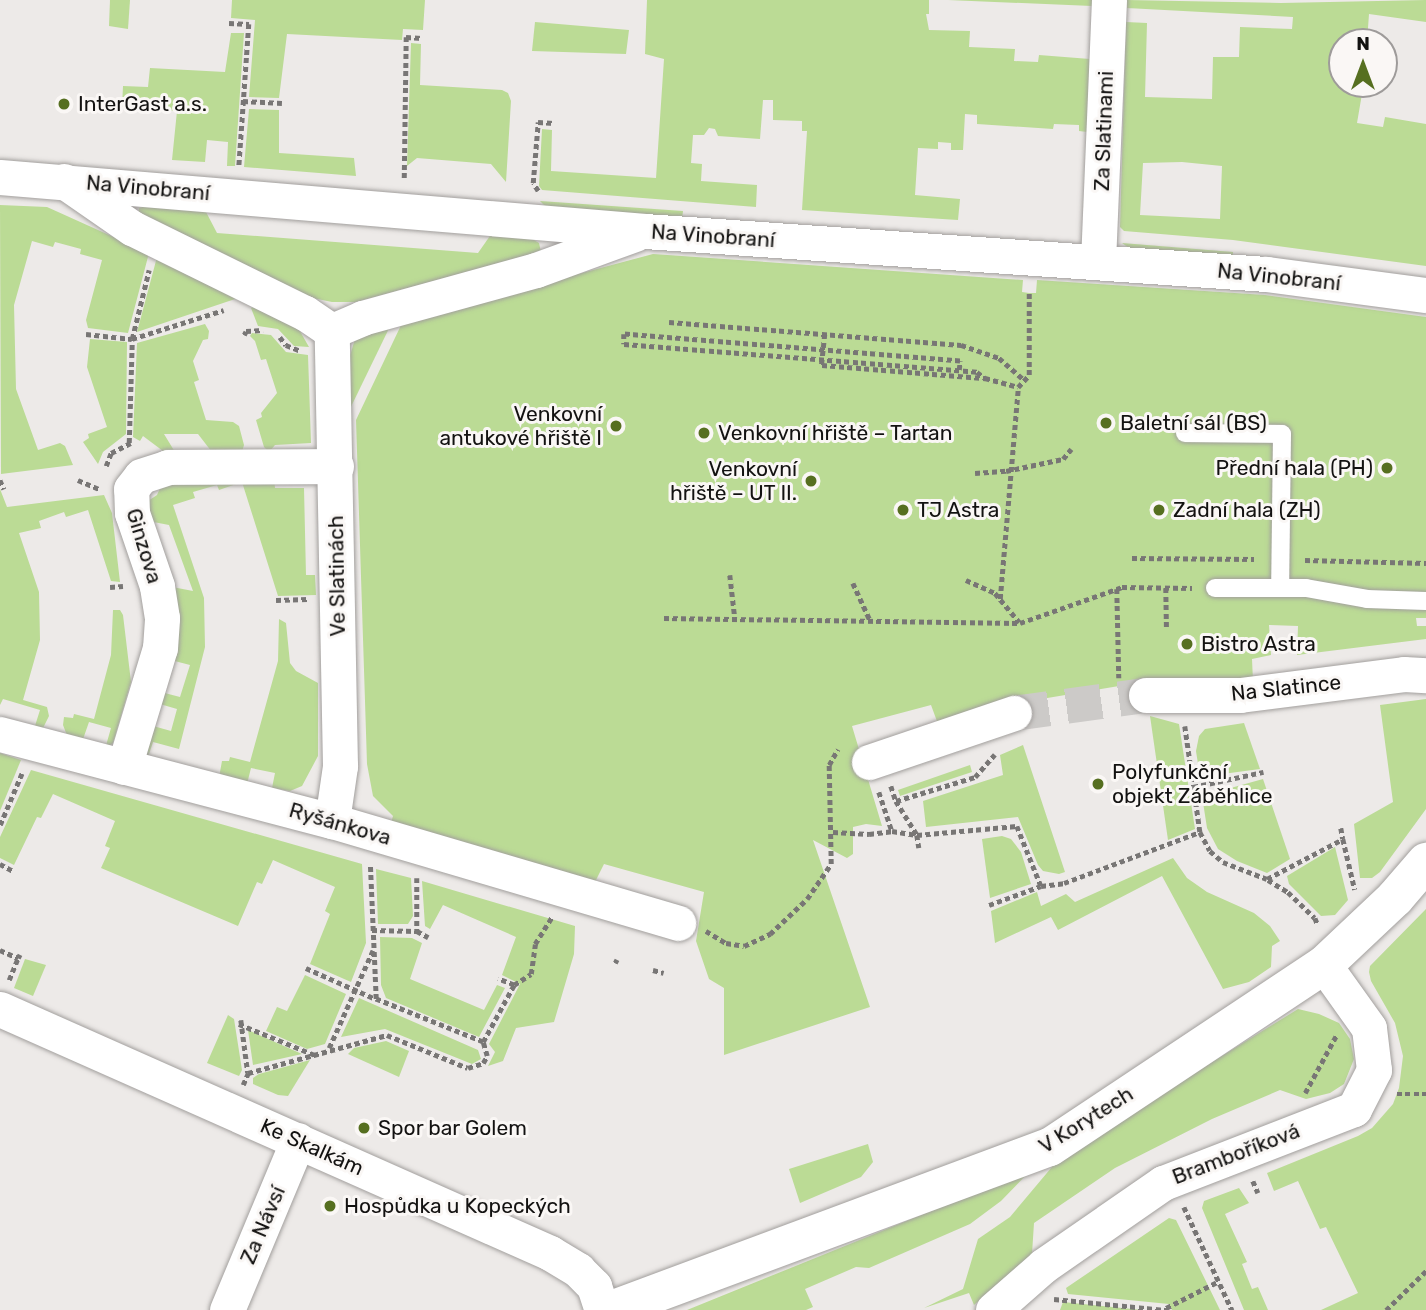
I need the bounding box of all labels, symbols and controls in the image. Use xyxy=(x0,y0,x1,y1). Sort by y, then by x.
north arrow xyxy=(1328,28,1398,98)
text: N xyxy=(1356,32,1370,55)
street label: Za Slatinami xyxy=(1089,70,1119,192)
place label: InterGast a.s. xyxy=(78,91,207,117)
marker: InterGast a.s. xyxy=(56,96,72,112)
street label: Na Vinobraní xyxy=(85,170,211,206)
street label: Na Vinobraní xyxy=(650,219,776,253)
street label: Na Vinobraní xyxy=(1216,258,1342,296)
place label: Venkovní antukové hřiště I xyxy=(439,401,602,451)
place label: Baletní sál (BS) xyxy=(1120,410,1267,436)
marker: Baletní sál (BS) xyxy=(1098,415,1114,431)
marker: Venkovní antukové hřiště I xyxy=(608,418,624,434)
place label: Venkovní hřiště – Tartan xyxy=(718,420,953,446)
marker: Venkovní hřiště – Tartan xyxy=(696,425,712,441)
place label: Přední hala (PH) xyxy=(1216,455,1373,481)
place label: Venkovní hřiště – UT II. xyxy=(670,456,797,506)
marker: Přední hala (PH) xyxy=(1379,460,1395,476)
marker: Venkovní hřiště – UT II. xyxy=(803,473,819,489)
place label: TJ Astra xyxy=(917,497,1000,523)
place label: Zadní hala (ZH) xyxy=(1173,497,1321,523)
marker: TJ Astra xyxy=(895,502,911,518)
marker: Zadní hala (ZH) xyxy=(1151,502,1167,518)
street label: Ginzova xyxy=(121,505,167,587)
street label: Ve Slatinách xyxy=(323,515,351,637)
place label: Bistro Astra xyxy=(1201,631,1316,657)
marker: Bistro Astra xyxy=(1179,636,1195,652)
street label: Na Slatince xyxy=(1230,670,1342,706)
place label: Polyfunkční objekt Záběhlice xyxy=(1112,759,1273,809)
marker: Polyfunkční objekt Záběhlice xyxy=(1090,776,1106,792)
street label: Ryšánkova xyxy=(286,797,394,851)
street label: V Korytech xyxy=(1034,1081,1138,1159)
street label: Ke Skalkám xyxy=(257,1113,367,1181)
place label: Spor bar Golem xyxy=(378,1115,528,1141)
street label: Bramboříková xyxy=(1169,1118,1303,1190)
marker: Spor bar Golem xyxy=(356,1120,372,1136)
street label: Za Návsí xyxy=(235,1182,291,1268)
place label: Hospůdka u Kopeckých xyxy=(344,1193,571,1219)
marker: Hospůdka u Kopeckých xyxy=(322,1198,338,1214)

